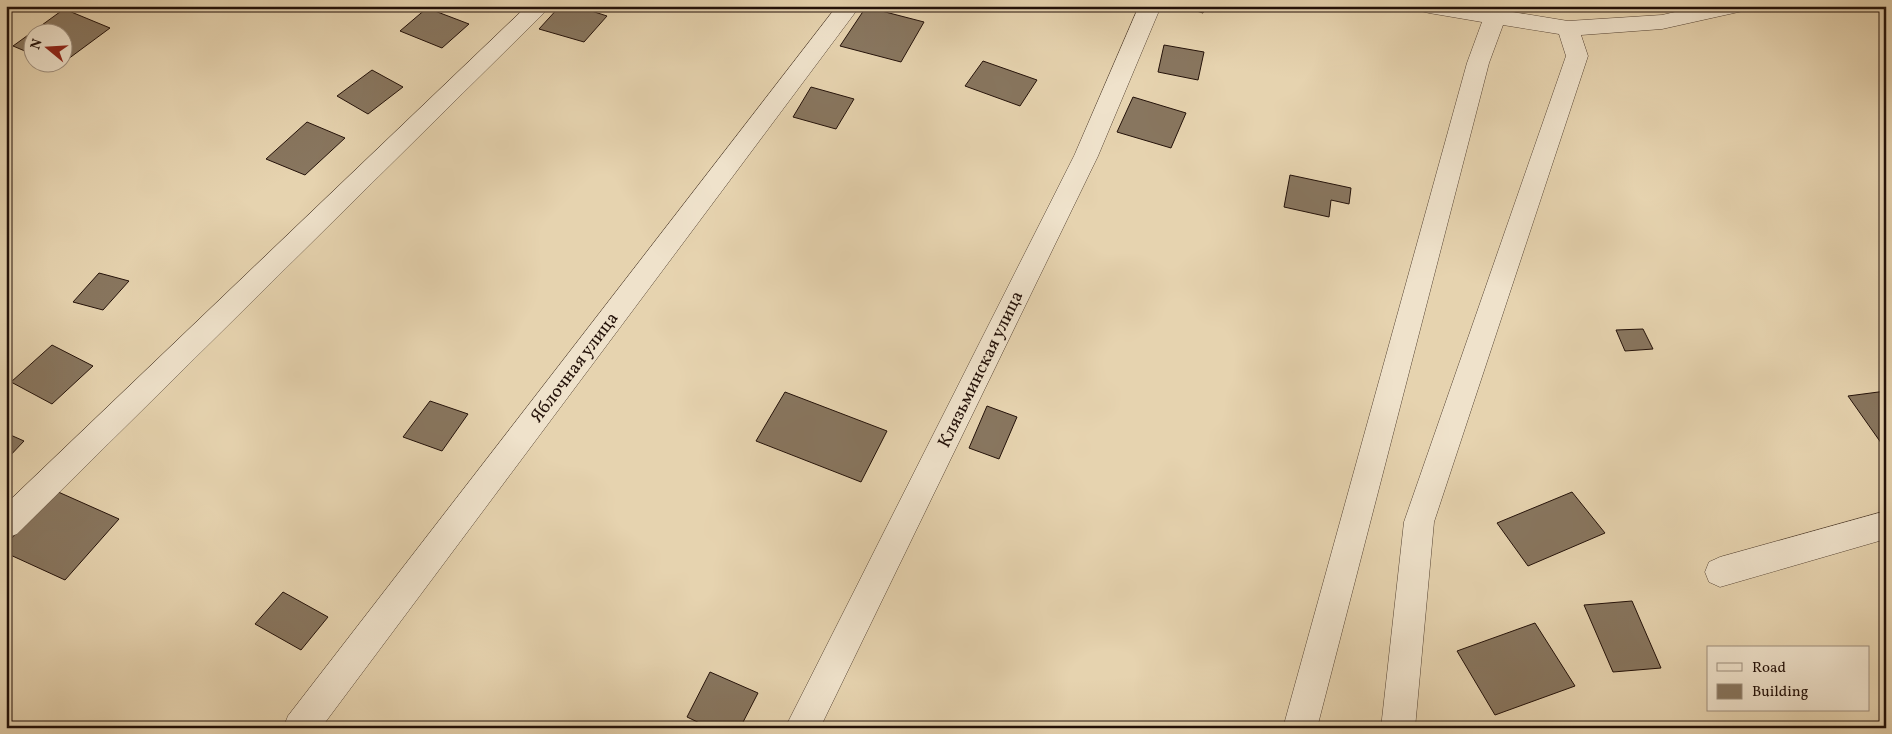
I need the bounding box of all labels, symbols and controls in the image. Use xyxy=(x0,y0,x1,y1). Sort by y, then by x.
north arrow xyxy=(22,22,72,72)
text: N xyxy=(26,37,48,52)
street label: Клязьминская улица xyxy=(932,287,1030,452)
street label: Яблочная улица xyxy=(525,307,625,428)
legend xyxy=(1707,646,1870,712)
text: Road xyxy=(1752,658,1786,679)
text: Building xyxy=(1752,682,1809,703)

